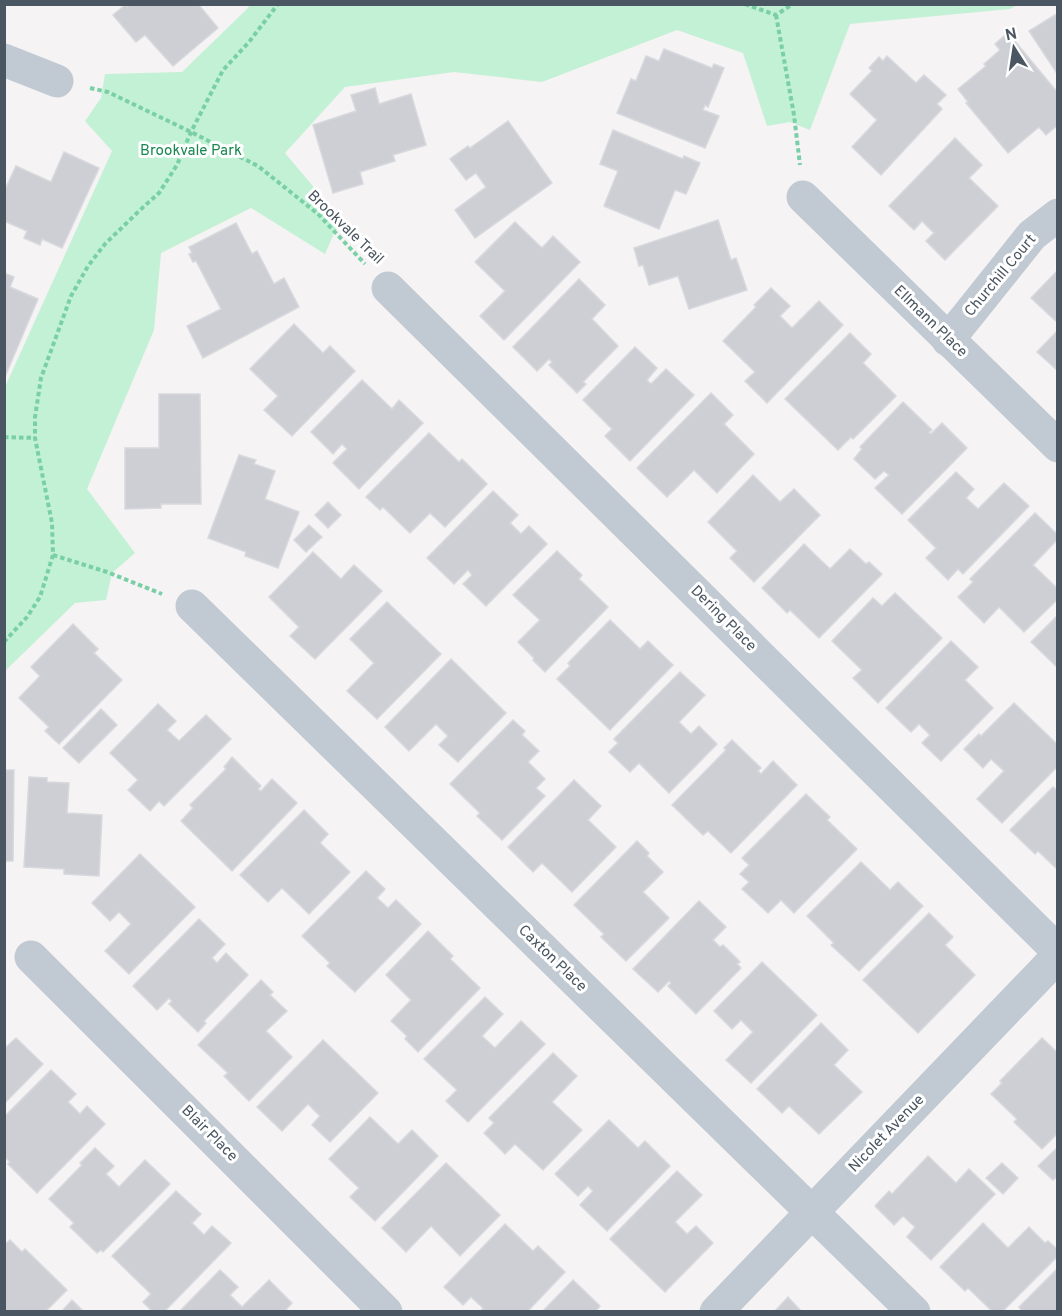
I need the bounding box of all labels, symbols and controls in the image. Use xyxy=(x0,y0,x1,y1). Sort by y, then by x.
north arrow xyxy=(984,18,1044,78)
text: N xyxy=(1004,24,1019,46)
park label: Brookvale Park xyxy=(140,142,242,161)
street label: Brookvale Trail xyxy=(303,187,387,269)
street label: Churchill Court xyxy=(961,231,1041,321)
street label: Ellmann Place xyxy=(889,282,971,362)
street label: Dering Place xyxy=(686,582,760,656)
street label: Caxton Place xyxy=(514,921,590,997)
street label: Nicolet Avenue xyxy=(845,1091,929,1177)
street label: Blair Place xyxy=(177,1102,241,1166)

